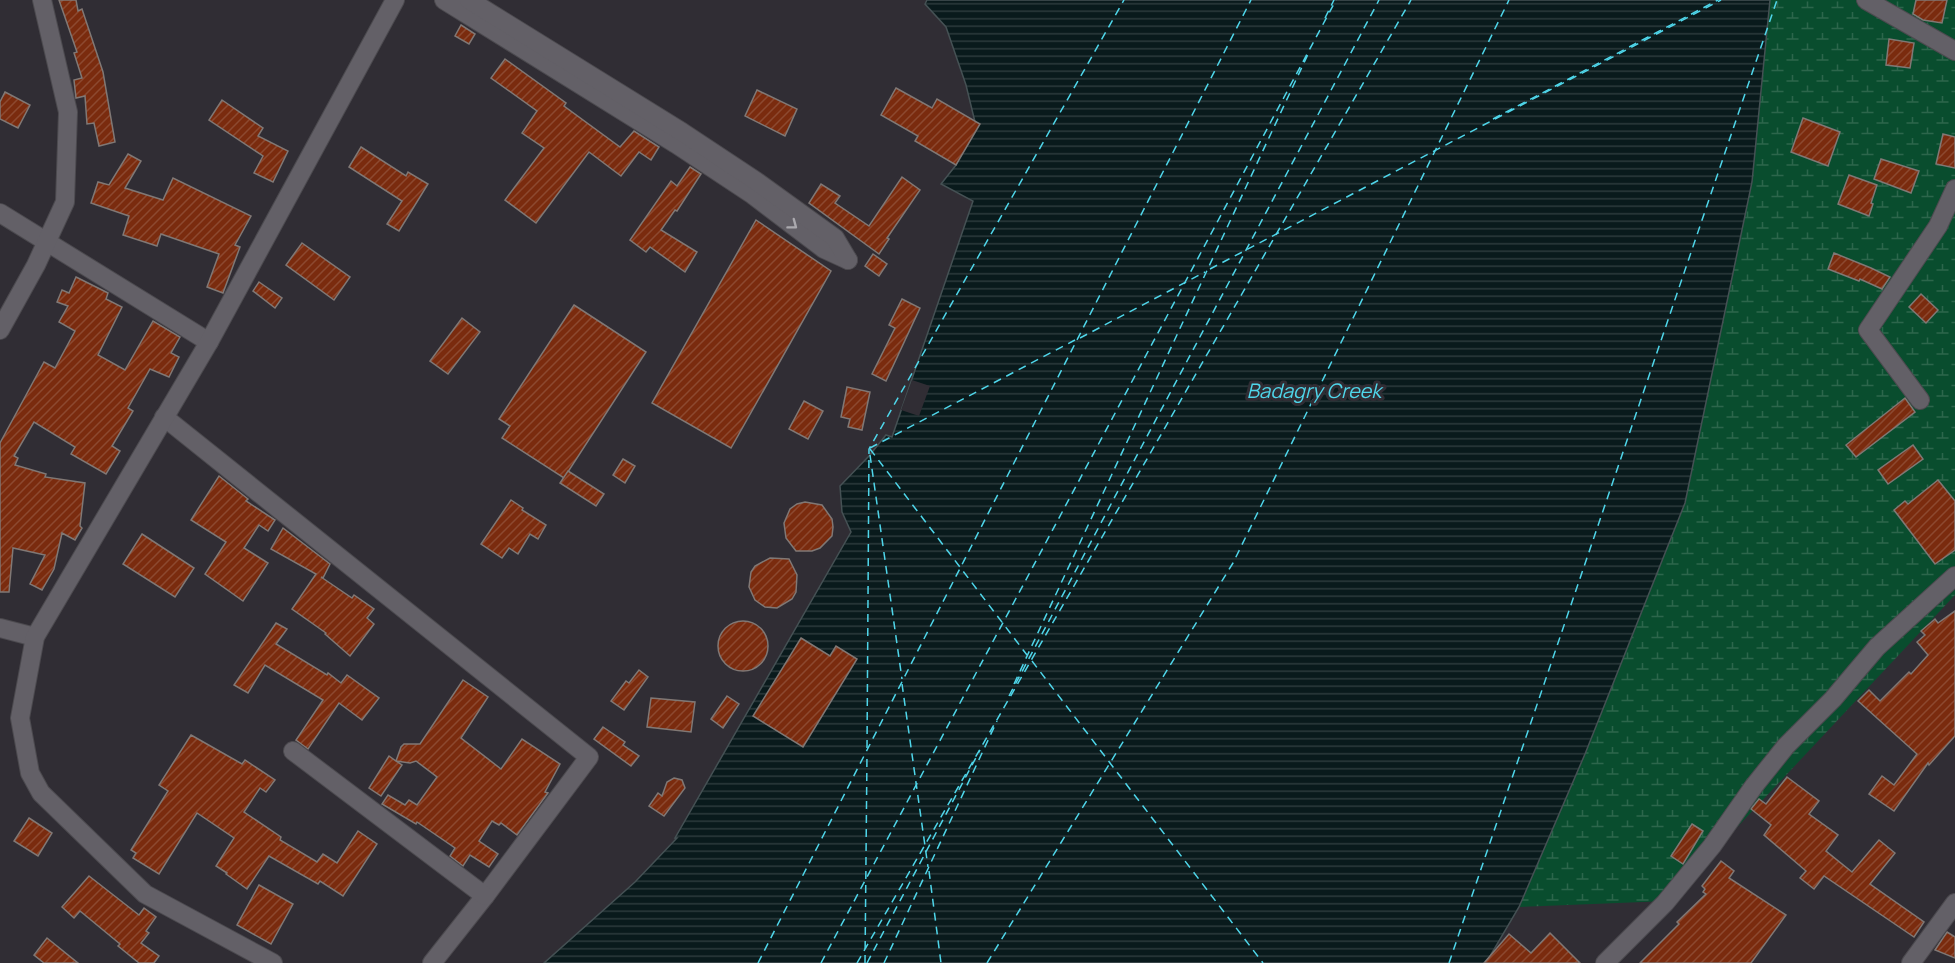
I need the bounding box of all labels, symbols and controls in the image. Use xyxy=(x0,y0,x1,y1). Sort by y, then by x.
one-way arrow xyxy=(786,218,797,229)
water label: Badagry Creek xyxy=(1247,377,1384,404)

